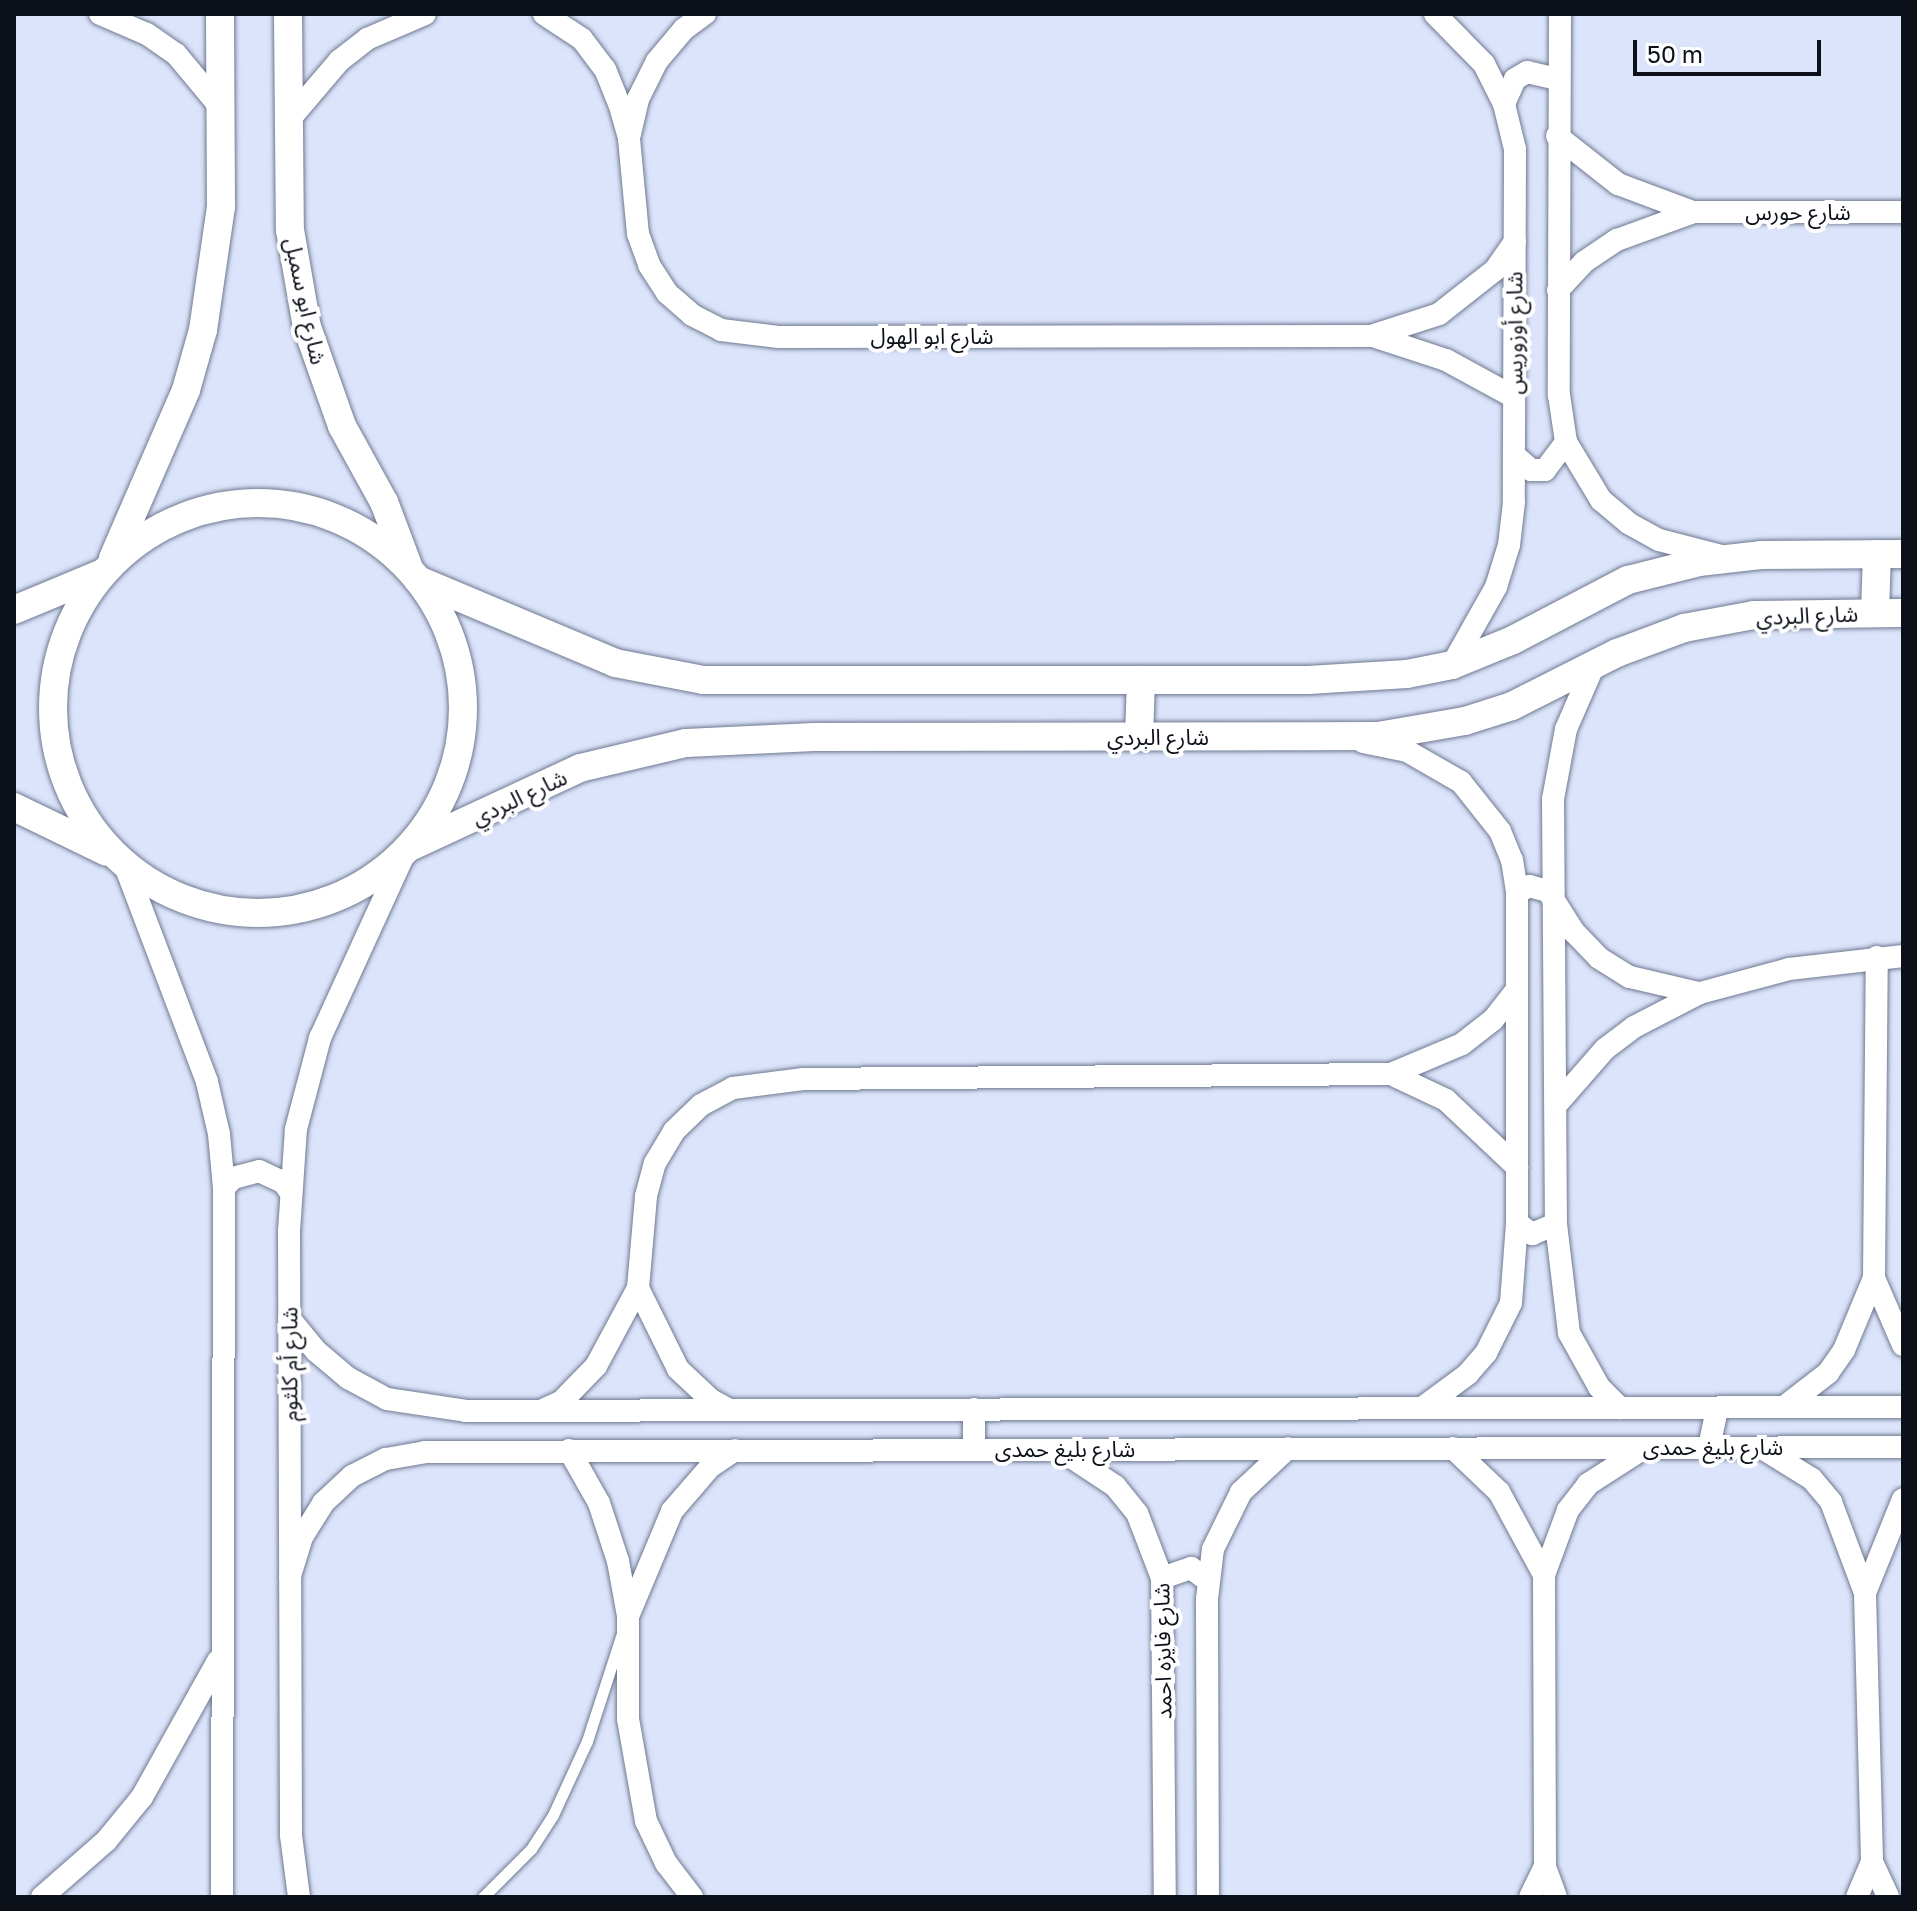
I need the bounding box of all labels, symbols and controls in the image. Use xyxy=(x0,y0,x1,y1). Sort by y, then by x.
scale bar xyxy=(1637,24,1825,74)
text: 50 m xyxy=(1647,39,1703,68)
street label: شارع حورس xyxy=(1745,199,1851,225)
street label: شارع ابو سمبل xyxy=(280,235,332,367)
street label: شارع أوزوريس xyxy=(1501,271,1527,395)
street label: شارع ابو الهول xyxy=(870,323,994,349)
street label: شارع البردي xyxy=(1755,600,1859,630)
street label: شارع البردي xyxy=(1107,724,1209,750)
street label: شارع البردي xyxy=(467,763,571,831)
street label: شارع أم كلثوم xyxy=(276,1307,302,1421)
street label: شارع بليغ حمدى xyxy=(1643,1434,1783,1460)
street label: شارع بليغ حمدى xyxy=(995,1436,1135,1462)
street label: شارع فايزه احمد xyxy=(1148,1583,1176,1719)

